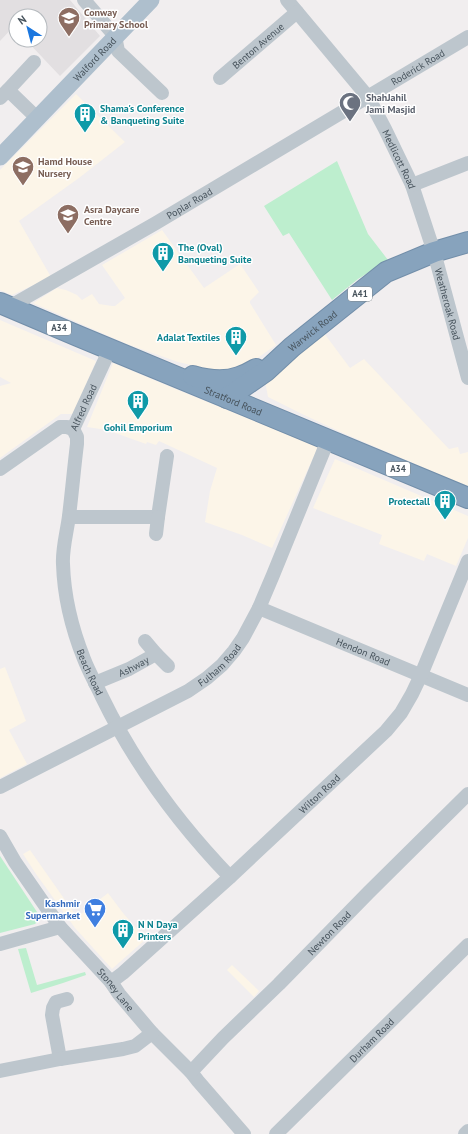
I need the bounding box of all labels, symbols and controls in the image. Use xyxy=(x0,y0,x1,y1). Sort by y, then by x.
school or university icon: Conway Primary School xyxy=(56,5,82,38)
place label: Conway Primary School xyxy=(84,6,148,31)
north arrow xyxy=(8,8,48,48)
text: N xyxy=(15,12,29,28)
street label: Benton Avenue xyxy=(230,20,287,72)
street label: Walford Road xyxy=(70,34,119,84)
street label: Roderick Road xyxy=(389,46,447,88)
mosque icon: ShahJahil Jami Masjid xyxy=(337,90,363,123)
place label: ShahJahil Jami Masjid xyxy=(365,91,416,116)
building icon: Shama's Conference & Banqueting Suite xyxy=(72,101,98,134)
place label: Shama's Conference & Banqueting Suite xyxy=(100,102,184,127)
street label: Medlicott Road xyxy=(379,127,419,190)
school or university icon: Hamd House Nursery xyxy=(10,154,36,187)
place label: Hamd House Nursery xyxy=(38,155,92,180)
street label: Poplar Road xyxy=(164,185,215,222)
school or university icon: Asra Daycare Centre xyxy=(55,202,81,235)
place label: Asra Daycare Centre xyxy=(84,203,139,228)
building icon: The (Oval) Banqueting Suite xyxy=(150,240,176,273)
place label: The (Oval) Banqueting Suite xyxy=(178,241,252,266)
street label: Weatheroak Road xyxy=(432,267,463,341)
road number: A41 xyxy=(348,287,372,301)
street label: Warwick Road xyxy=(286,308,340,355)
road number: A34 xyxy=(47,321,71,335)
building icon: Adalat Textiles xyxy=(223,324,249,357)
place label: Adalat Textiles xyxy=(157,331,220,344)
street label: Alfred Road xyxy=(67,382,100,433)
street label: Stratford Road xyxy=(202,383,264,419)
building icon: Gohil Emporium xyxy=(125,388,151,421)
place label: Gohil Emporium xyxy=(104,421,172,434)
road number: A34 xyxy=(386,462,410,476)
building icon: Protectall xyxy=(432,488,458,521)
place label: Protectall xyxy=(389,495,430,508)
street label: Hendon Road xyxy=(334,635,392,669)
street label: Fulham Road xyxy=(195,641,244,689)
street label: Beach Road xyxy=(74,647,106,698)
street label: Ashway xyxy=(116,653,151,680)
street label: Wilton Road xyxy=(296,771,343,816)
supermarket icon: Kashmir Supermarket xyxy=(82,896,108,929)
place label: Kashmir Supermarket xyxy=(25,897,80,922)
street label: Newton Road xyxy=(305,908,354,958)
building icon: N N Daya Printers xyxy=(110,917,136,950)
place label: N N Daya Printers xyxy=(138,918,177,943)
street label: Stoney Lane xyxy=(94,965,137,1014)
street label: Durham Road xyxy=(347,1015,397,1065)

